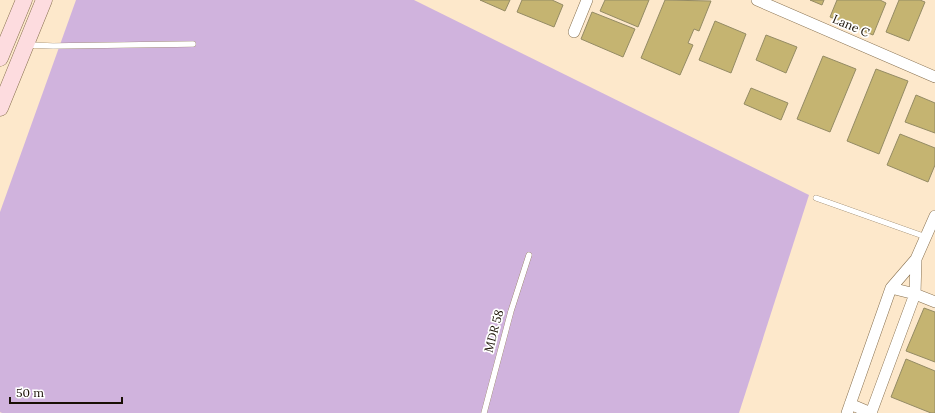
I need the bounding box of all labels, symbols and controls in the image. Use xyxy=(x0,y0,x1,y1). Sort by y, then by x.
street label: Lane C xyxy=(830,11,873,40)
street label: MDR 58 xyxy=(481,308,506,354)
scale bar xyxy=(10,379,122,405)
text: 50 m xyxy=(16,385,44,400)

